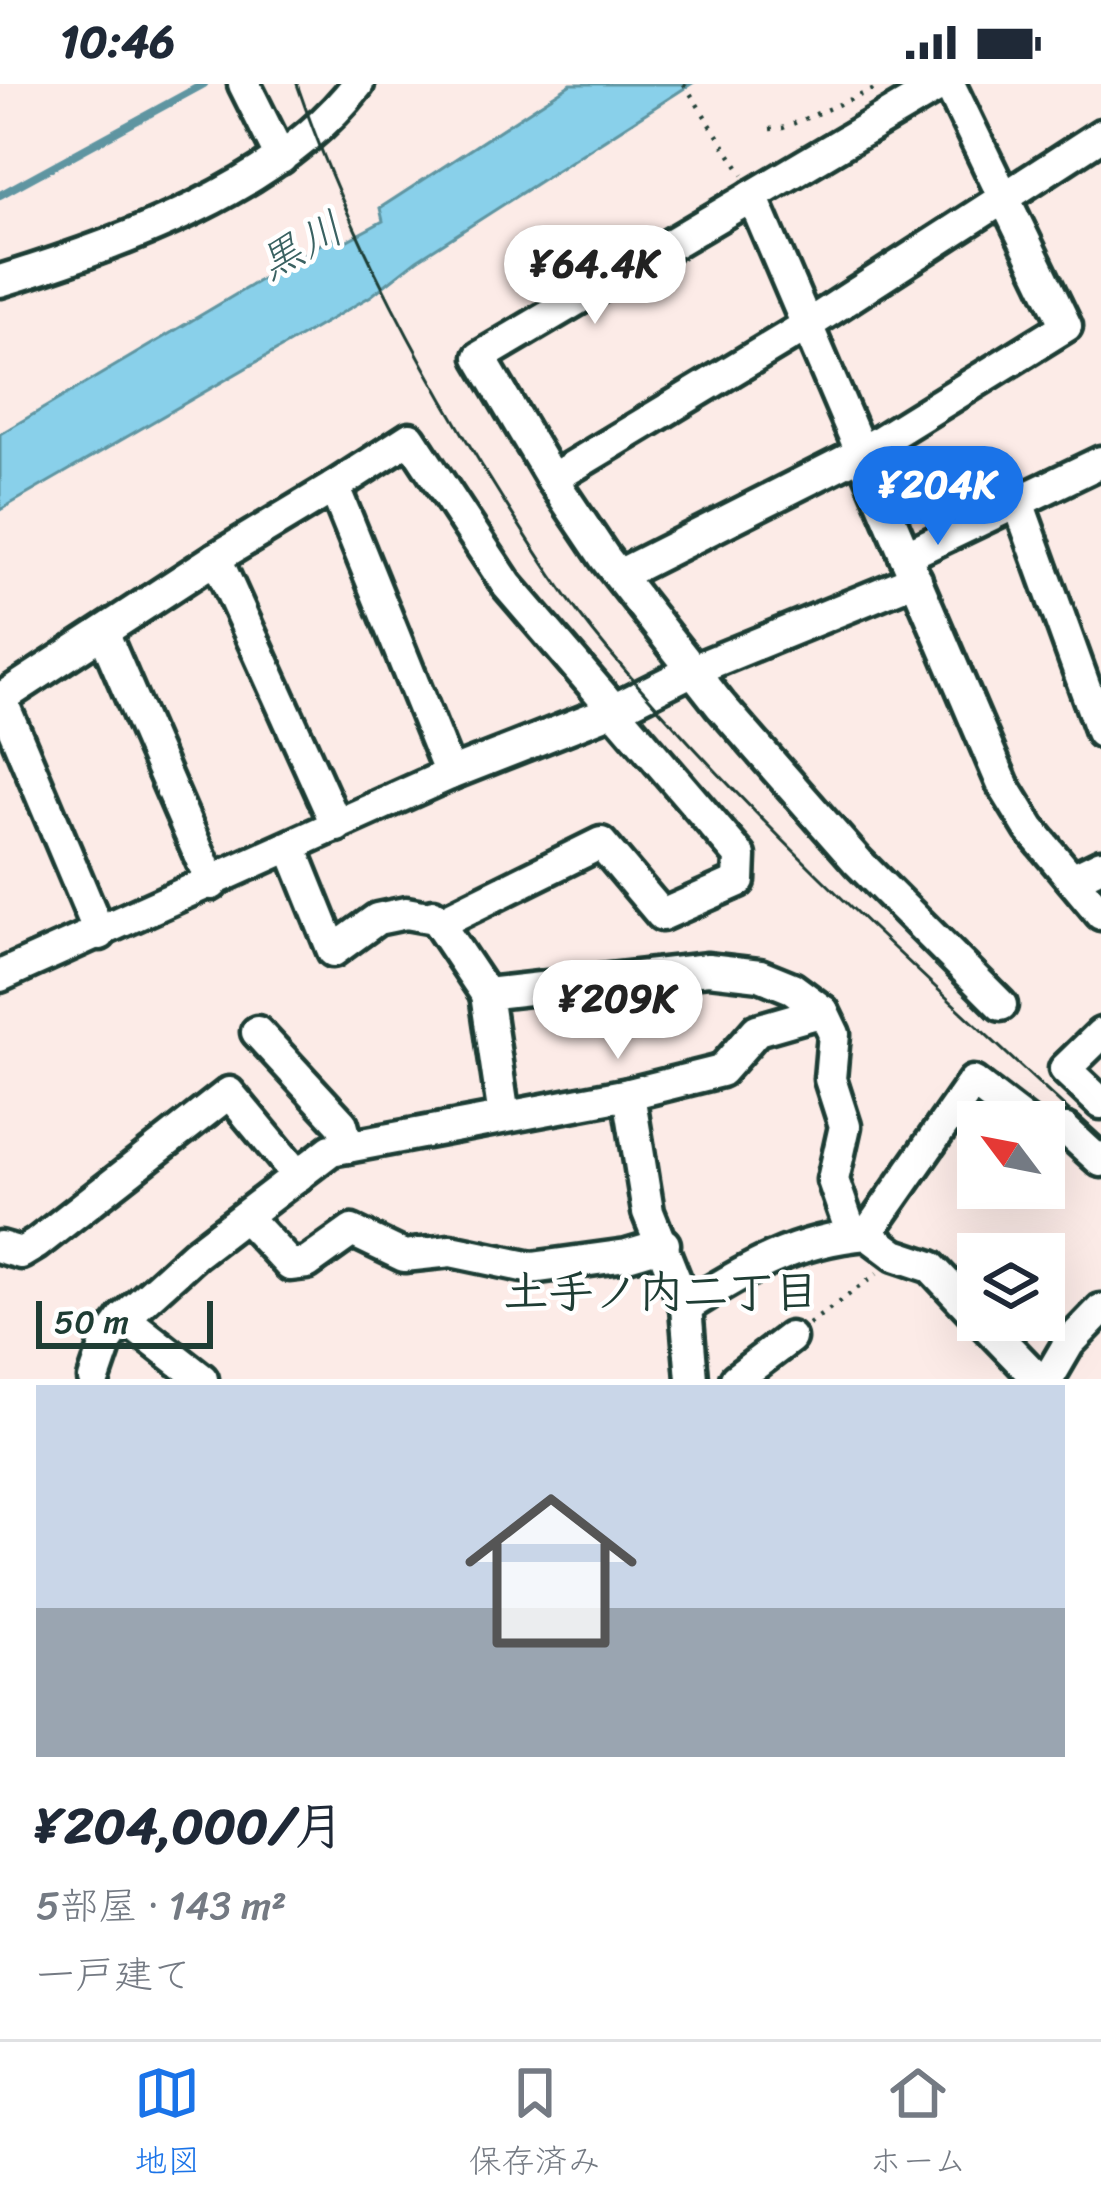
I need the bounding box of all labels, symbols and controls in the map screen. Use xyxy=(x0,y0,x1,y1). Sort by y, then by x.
text: 10:46 xyxy=(60,2,175,82)
water label: 黒川 xyxy=(242,189,359,303)
pin: ¥64.4K xyxy=(497,225,693,327)
text: ¥64.4K xyxy=(531,229,659,298)
pin: ¥204K xyxy=(854,446,1022,548)
text: ¥204K xyxy=(880,450,996,519)
pin: ¥209K xyxy=(534,960,702,1062)
text: ¥209K xyxy=(560,964,676,1033)
north arrow xyxy=(957,1101,1065,1209)
map controls xyxy=(957,1101,1065,1341)
button: layers xyxy=(957,1233,1065,1341)
district label: 土手ノ内二丁目 xyxy=(503,1252,819,1332)
text: 50 m xyxy=(54,1293,129,1351)
scale bar xyxy=(36,1295,213,1348)
icon: home xyxy=(443,1463,659,1679)
text: ¥204,000/月 xyxy=(36,1781,345,1871)
text: 5部屋 · 143 m² xyxy=(36,1871,287,1940)
text: 一戸建て xyxy=(36,1940,192,2009)
tab: 地図 xyxy=(134,2060,200,2190)
tab: 保存済み xyxy=(469,2060,601,2190)
tab: ホーム xyxy=(869,2060,967,2190)

